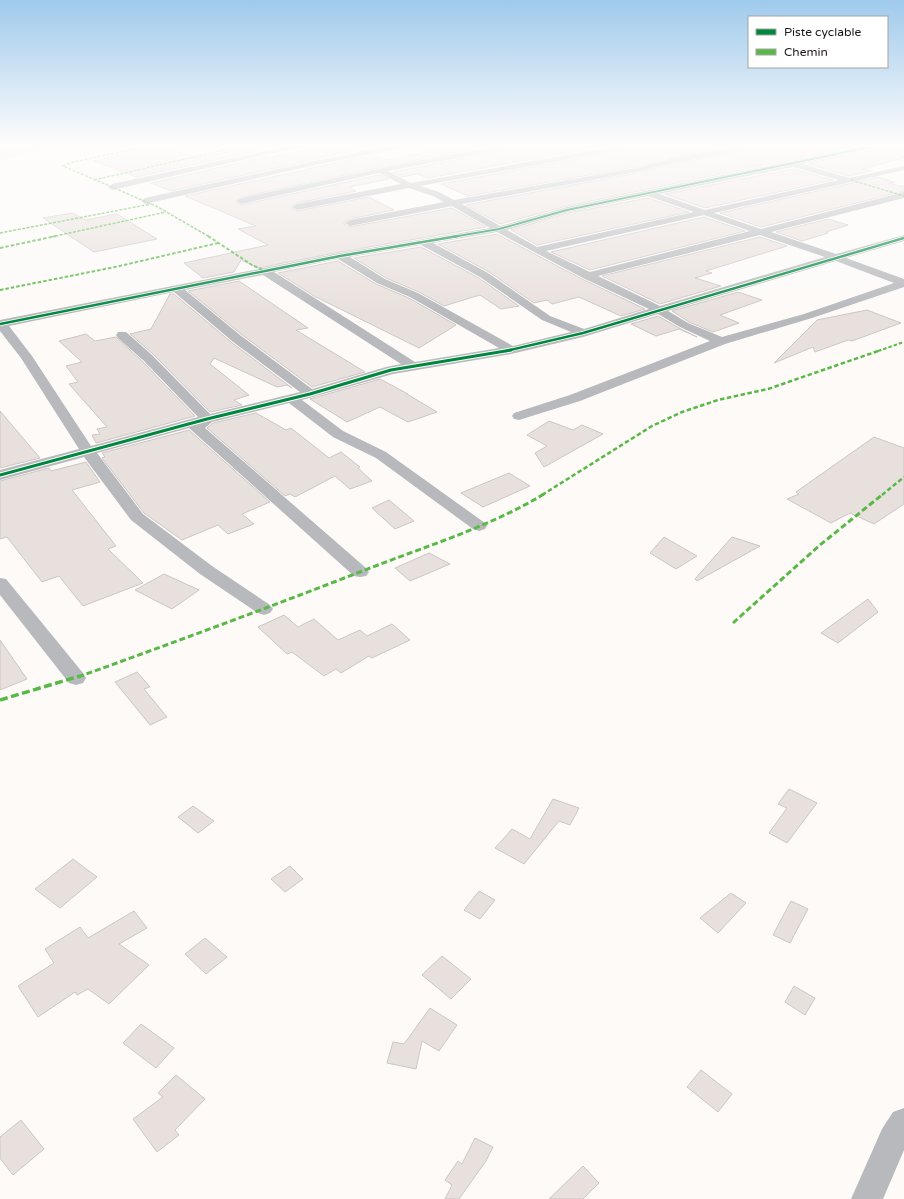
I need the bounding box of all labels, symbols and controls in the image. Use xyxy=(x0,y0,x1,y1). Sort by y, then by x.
legend xyxy=(748,16,888,68)
text: Piste cyclable xyxy=(784,25,862,39)
text: Chemin xyxy=(784,45,828,59)

